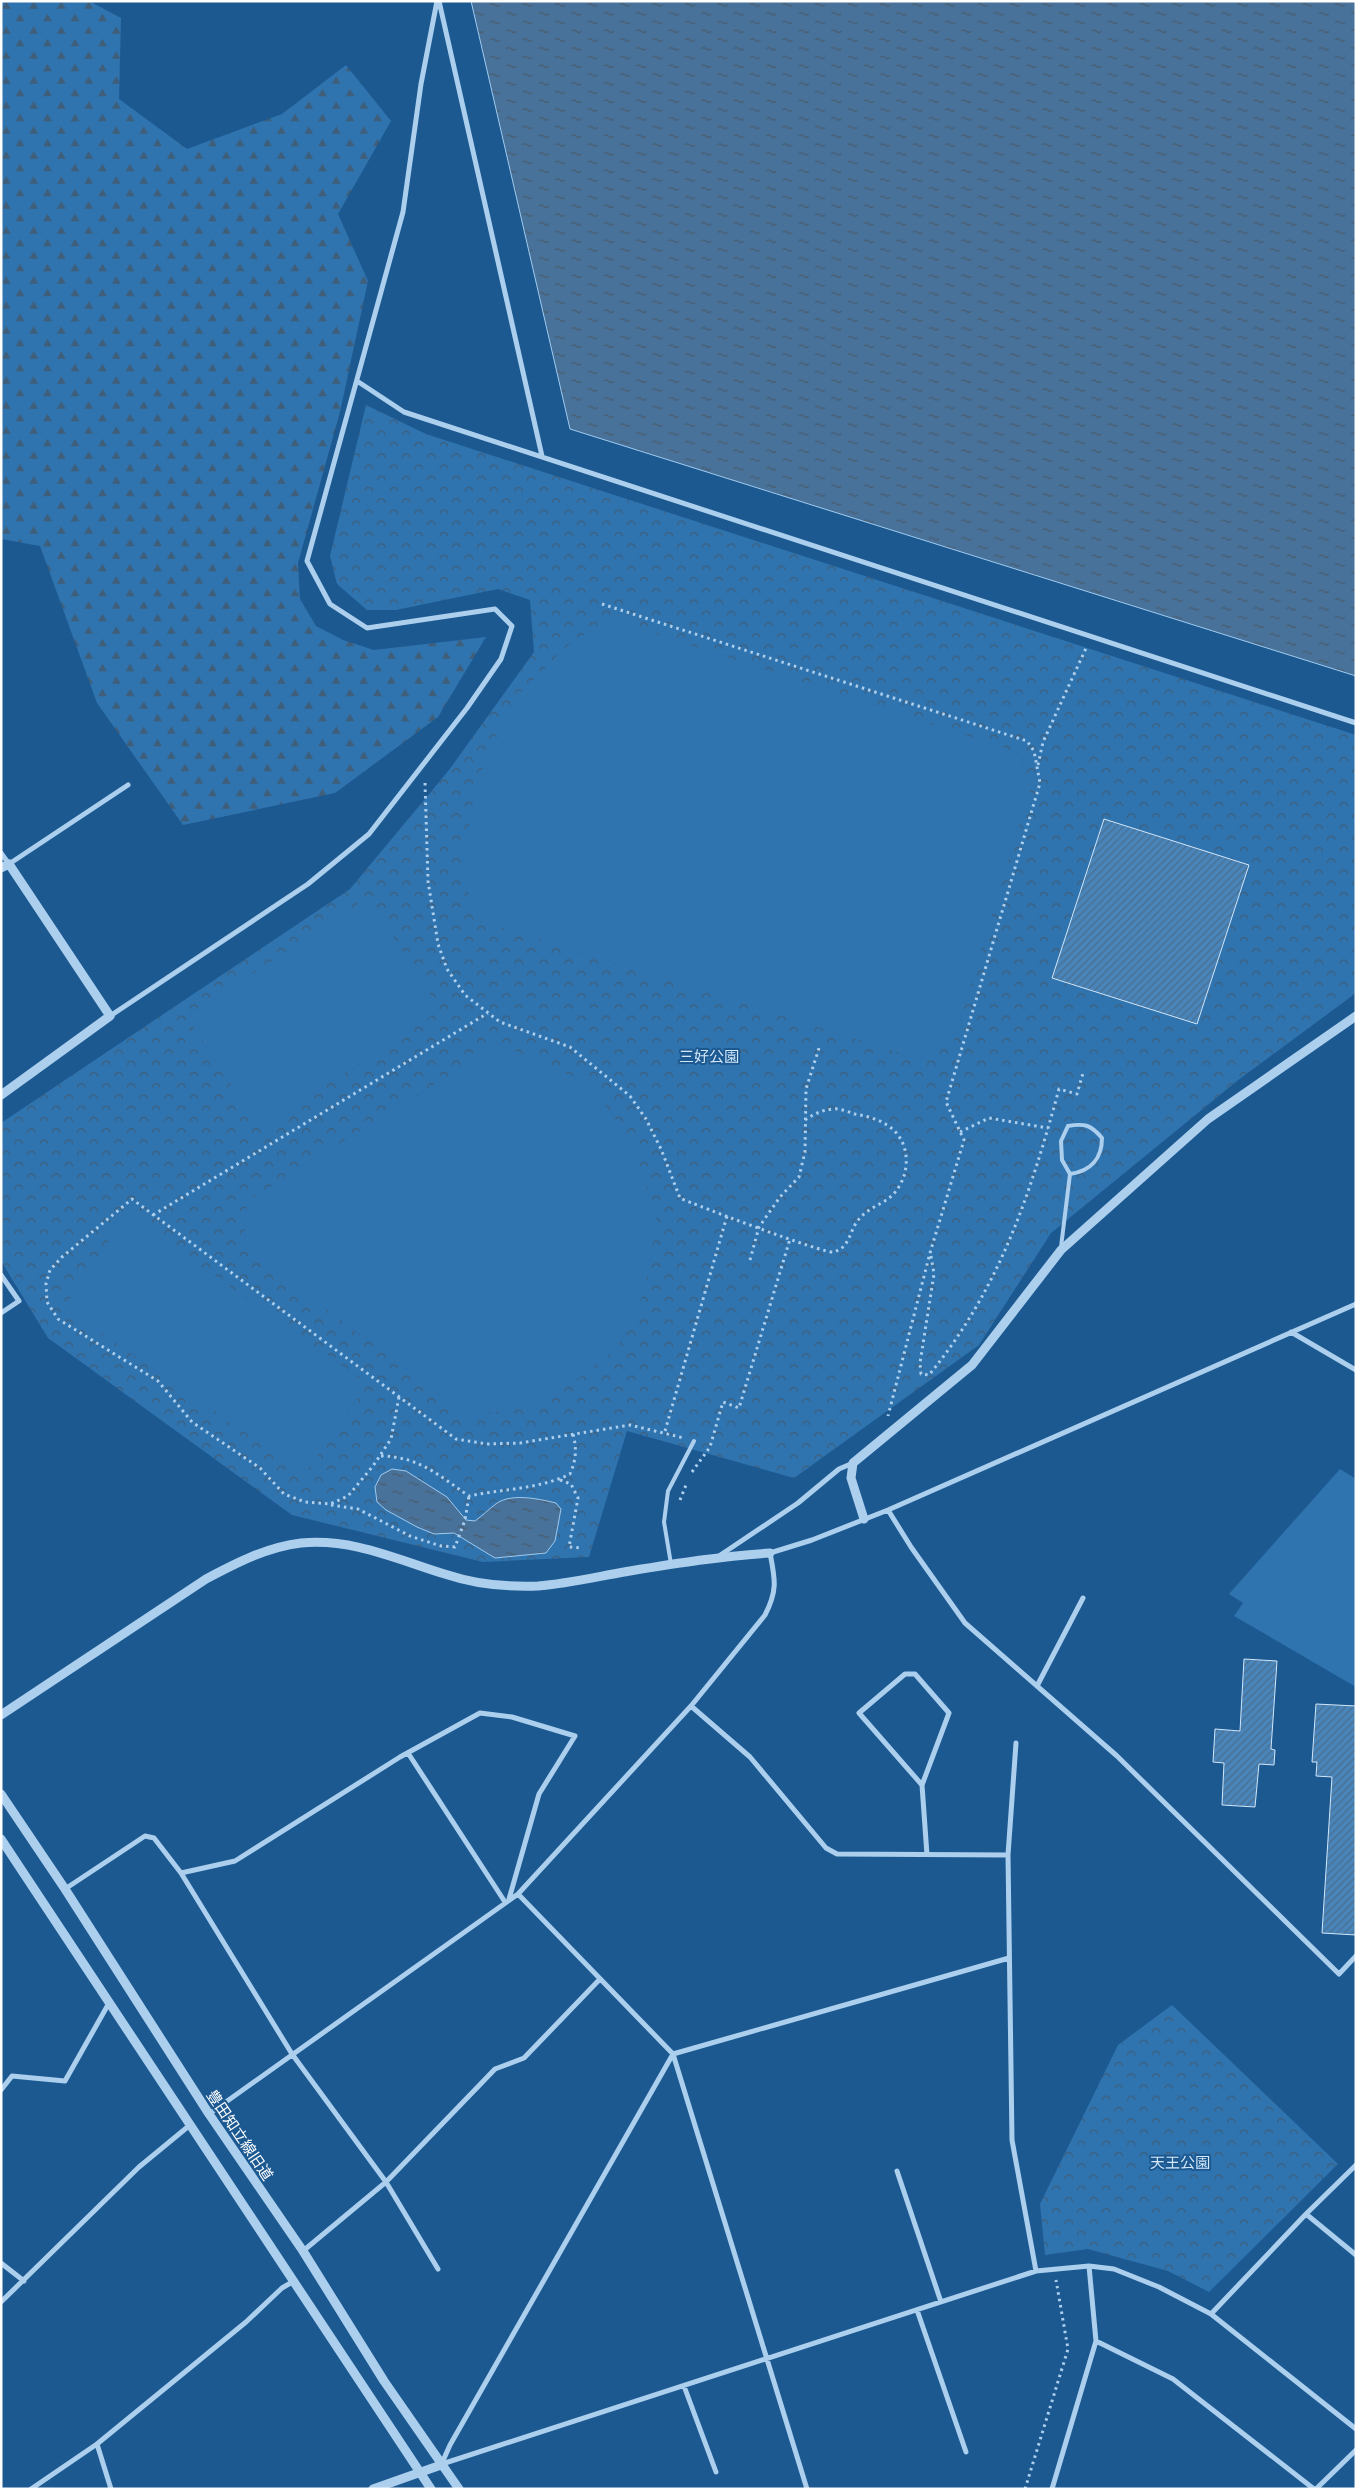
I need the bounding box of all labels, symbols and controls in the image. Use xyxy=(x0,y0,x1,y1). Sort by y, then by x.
park label: 三好公園 xyxy=(679,1047,739,1066)
street label: 豊田知立線旧道 xyxy=(203,2086,277,2184)
park label: 天王公園 xyxy=(1150,2153,1210,2172)

